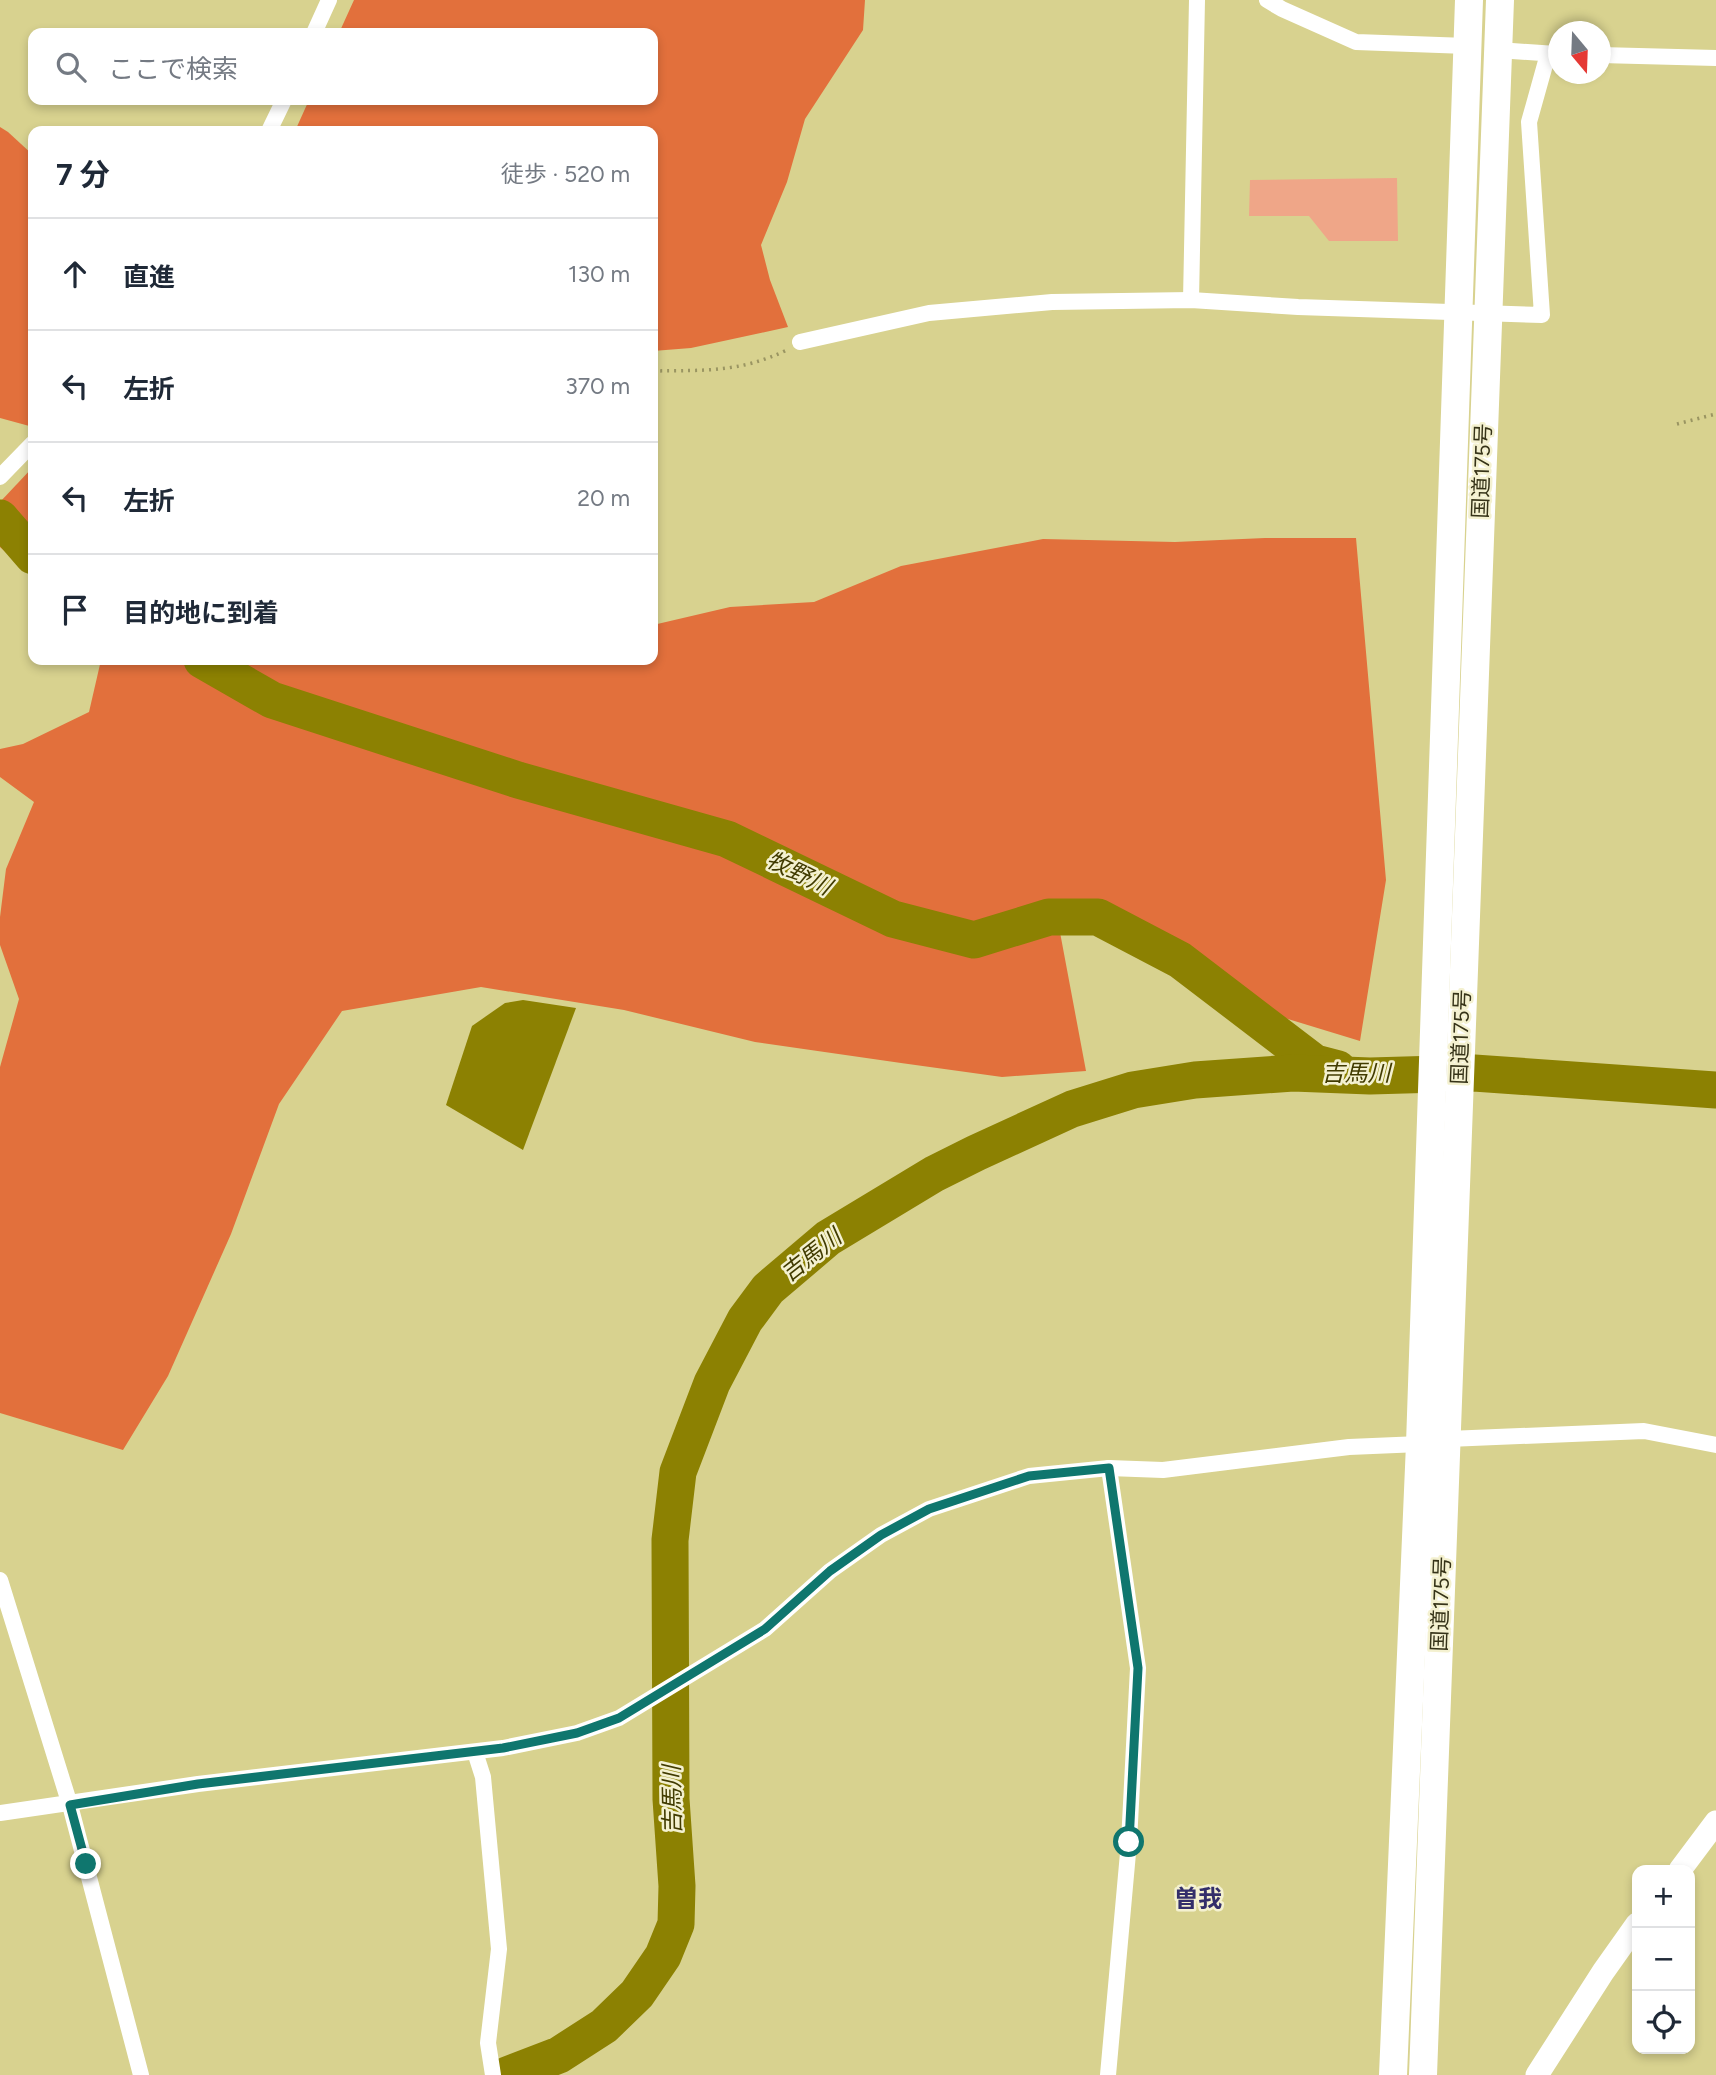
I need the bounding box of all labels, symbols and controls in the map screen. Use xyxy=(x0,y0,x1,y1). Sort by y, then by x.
north arrow xyxy=(1548,21,1611,84)
search box xyxy=(28,28,658,105)
icon: search xyxy=(52,48,90,86)
text: ここで検索 xyxy=(108,53,238,85)
text: 7 分 xyxy=(56,156,110,193)
text: 徒歩 · 520 m xyxy=(501,160,630,188)
icon: ahead xyxy=(56,255,94,293)
text: 130 m xyxy=(568,260,630,288)
text: 直進 xyxy=(123,261,175,293)
icon: left xyxy=(56,367,94,405)
text: 370 m xyxy=(565,372,630,400)
text: 左折 xyxy=(123,373,175,405)
street label: 国道175号 xyxy=(1467,423,1496,519)
icon: left xyxy=(56,479,94,517)
text: 20 m xyxy=(577,484,630,512)
text: 左折 xyxy=(123,485,175,517)
icon: arrive xyxy=(56,591,94,629)
text: 目的地に到着 xyxy=(123,597,279,629)
water label: 牧野川 xyxy=(762,845,839,902)
street label: 国道175号 xyxy=(1446,989,1475,1085)
water label: 吉馬川 xyxy=(1322,1059,1394,1087)
water label: 吉馬川 xyxy=(775,1221,849,1287)
street label: 国道175号 xyxy=(1426,1556,1455,1652)
water label: 吉馬川 xyxy=(657,1762,687,1835)
route start xyxy=(1113,1826,1144,1857)
route end xyxy=(70,1848,101,1879)
map controls xyxy=(1632,1865,1695,2054)
button: + xyxy=(1632,1865,1695,1928)
district label: 曽我 xyxy=(1174,1884,1222,1913)
button: − xyxy=(1632,1928,1695,1991)
button: locate xyxy=(1632,1991,1695,2054)

